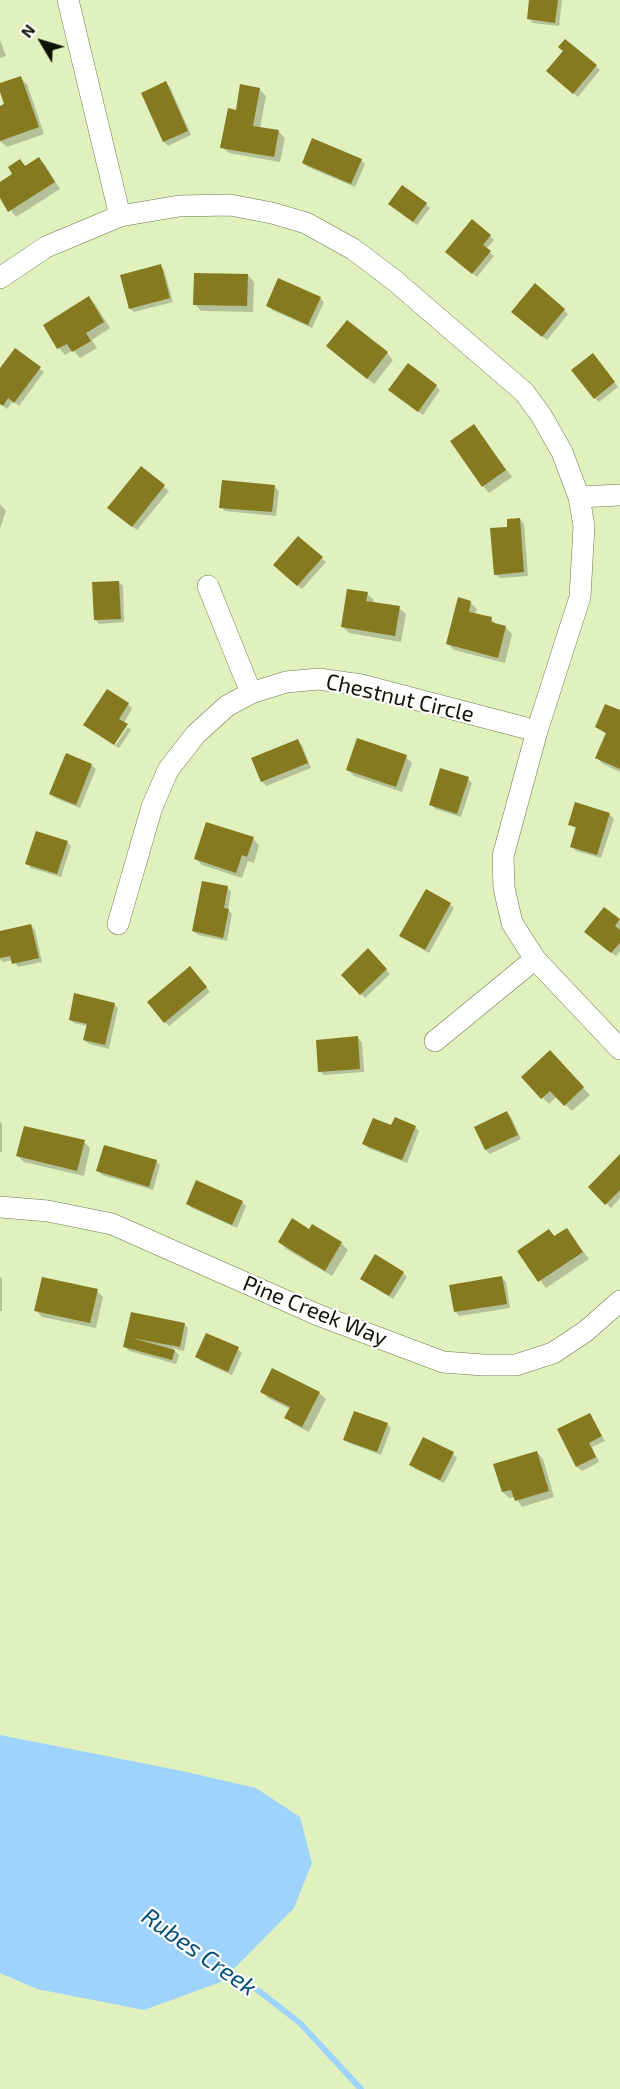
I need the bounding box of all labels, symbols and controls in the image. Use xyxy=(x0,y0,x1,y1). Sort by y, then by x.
north arrow xyxy=(12,12,72,72)
text: N xyxy=(16,20,38,41)
street label: Chestnut Circle xyxy=(323,668,477,728)
street label: Pine Creek Way xyxy=(239,1270,391,1352)
water label: Rubes Creek xyxy=(136,1902,262,2002)

